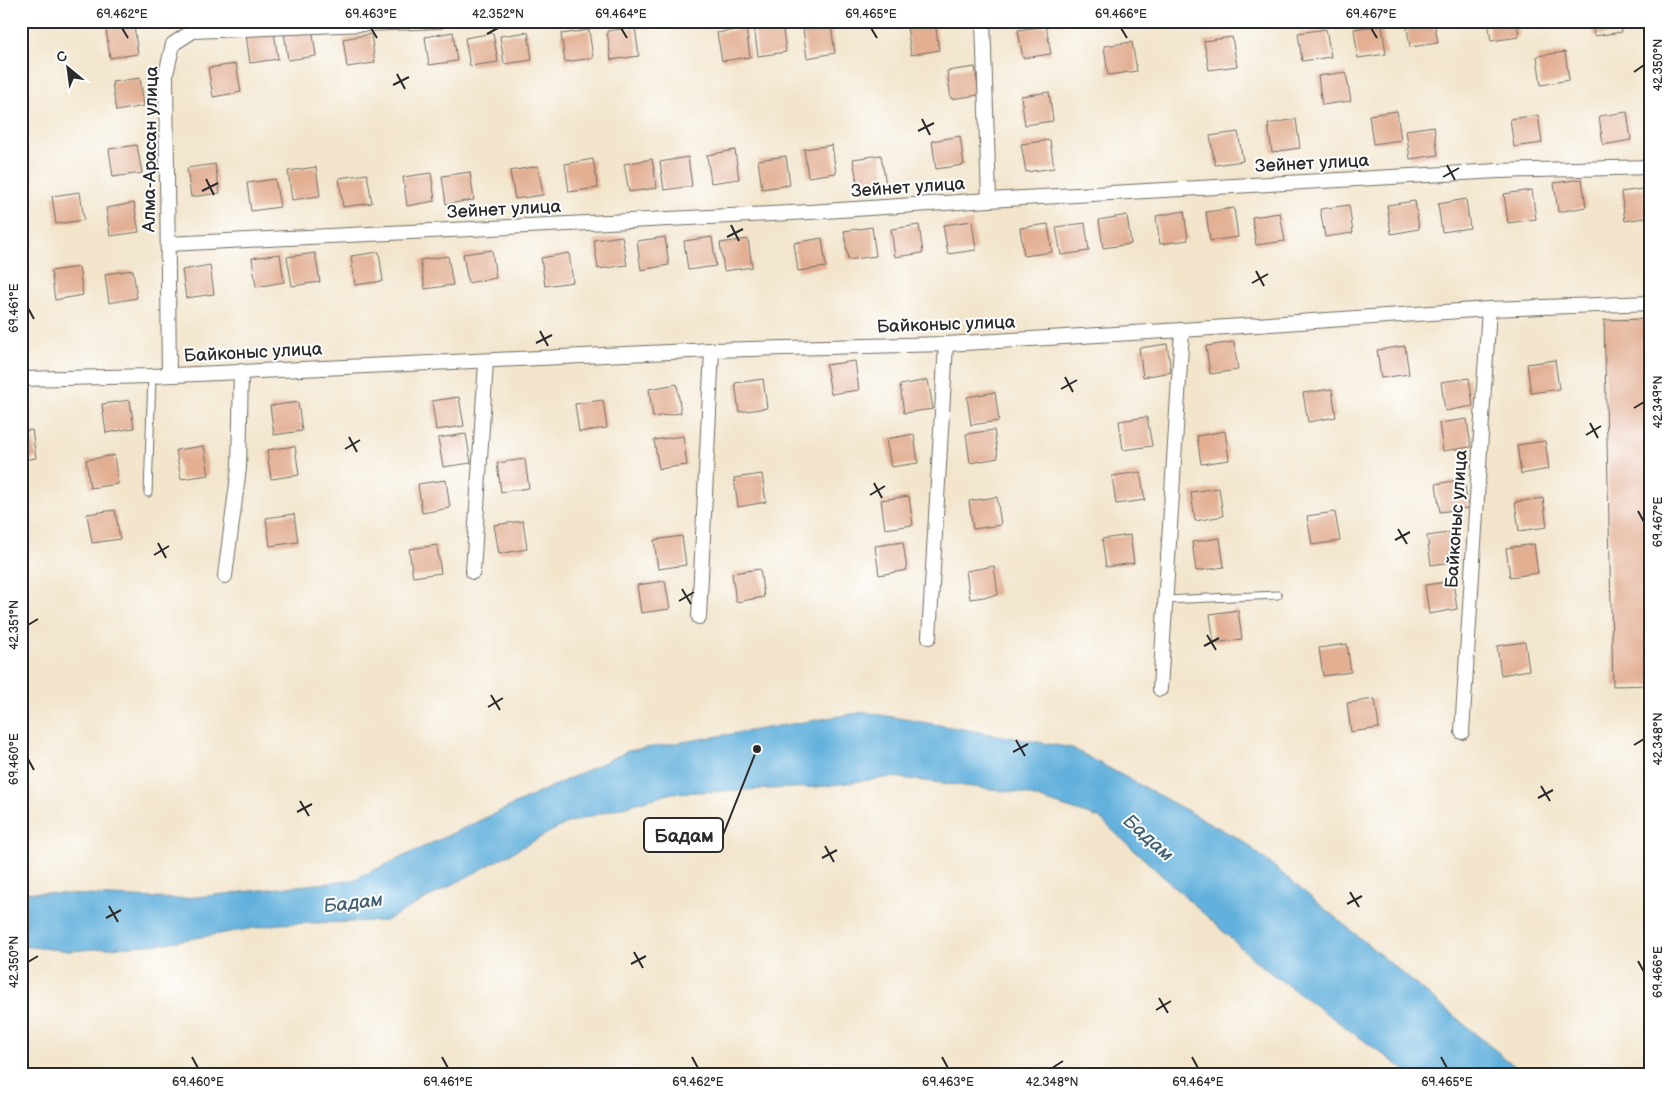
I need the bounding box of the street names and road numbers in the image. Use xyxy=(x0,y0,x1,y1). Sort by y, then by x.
street label: Алма-Арасан улица xyxy=(139,65,162,233)
street label: Зейнет улица xyxy=(1255,150,1370,177)
street label: Зейнет улица xyxy=(850,173,966,202)
street label: Зейнет улица xyxy=(447,196,562,223)
street label: Байконыс улица xyxy=(876,312,1016,337)
street label: Байконыс улица xyxy=(183,338,323,367)
street label: Байконыс улица xyxy=(1441,449,1472,589)

